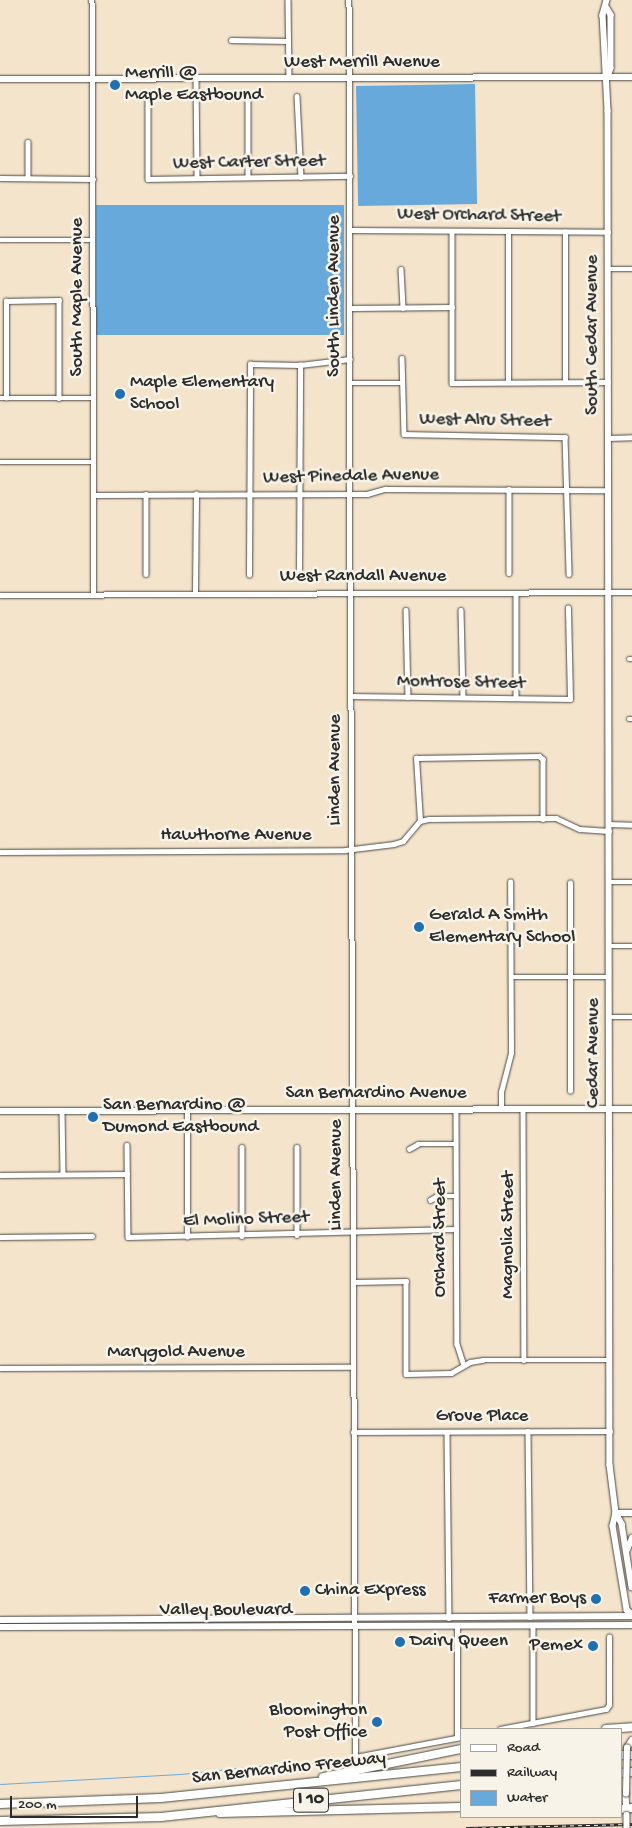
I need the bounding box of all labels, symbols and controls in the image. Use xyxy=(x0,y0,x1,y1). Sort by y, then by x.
street label: West Merrill Avenue xyxy=(284,52,440,74)
place label: Merrill @ Maple Eastbound xyxy=(125,63,263,107)
marker: Merrill @ Maple Eastbound xyxy=(109,79,121,91)
street label: West Carter Street xyxy=(173,150,325,176)
street label: West Orchard Street xyxy=(397,203,561,229)
street label: South Linden Avenue xyxy=(324,215,346,377)
street label: South Maple Avenue xyxy=(67,218,89,376)
street label: South Cedar Avenue xyxy=(582,255,604,415)
place label: Maple Elementary School xyxy=(130,372,274,416)
marker: Maple Elementary School xyxy=(114,388,126,400)
street label: West Alru Street xyxy=(419,408,551,434)
street label: West Pinedale Avenue xyxy=(263,464,439,490)
street label: West Randall Avenue xyxy=(280,566,446,588)
street label: Montrose Street xyxy=(397,670,525,696)
street label: Linden Avenue xyxy=(325,714,347,826)
street label: Hawthorne Avenue xyxy=(160,825,312,847)
place label: Gerald A Smith Elementary School xyxy=(429,905,575,949)
marker: Gerald A Smith Elementary School xyxy=(413,921,425,933)
street label: Cedar Avenue xyxy=(583,998,605,1108)
street label: San Bernardino Avenue xyxy=(285,1083,467,1105)
place label: San Bernardino @ Dumond Eastbound xyxy=(103,1095,258,1139)
marker: San Bernardino @ Dumond Eastbound xyxy=(87,1111,99,1123)
street label: Linden Avenue xyxy=(326,1119,348,1231)
street label: Magnolia Street xyxy=(498,1171,520,1299)
street label: Orchard Street xyxy=(430,1179,452,1297)
street label: El Molino Street xyxy=(183,1206,309,1234)
street label: Marygold Avenue xyxy=(107,1342,245,1364)
street label: Grove Place xyxy=(436,1406,528,1428)
place label: China Express xyxy=(315,1580,425,1602)
marker: China Express xyxy=(299,1585,311,1597)
place label: Farmer Boys xyxy=(489,1588,586,1610)
marker: Farmer Boys xyxy=(590,1593,602,1605)
street label: Valley Boulevard xyxy=(160,1600,292,1622)
place label: Dairy Queen xyxy=(410,1631,508,1653)
place label: Pemex xyxy=(529,1635,583,1657)
marker: Dairy Queen xyxy=(394,1636,406,1648)
marker: Pemex xyxy=(587,1640,599,1652)
place label: Bloomington Post Office xyxy=(269,1700,367,1744)
marker: Bloomington Post Office xyxy=(371,1716,383,1728)
legend xyxy=(460,1728,622,1818)
text: Road xyxy=(507,1739,540,1757)
street label: San Bernardino Freeway xyxy=(191,1747,387,1791)
text: Railway xyxy=(507,1764,557,1782)
road number: I 10 xyxy=(292,1784,330,1816)
scale bar xyxy=(12,1786,140,1818)
text: Water xyxy=(507,1789,547,1807)
text: 200 m xyxy=(18,1796,57,1814)

